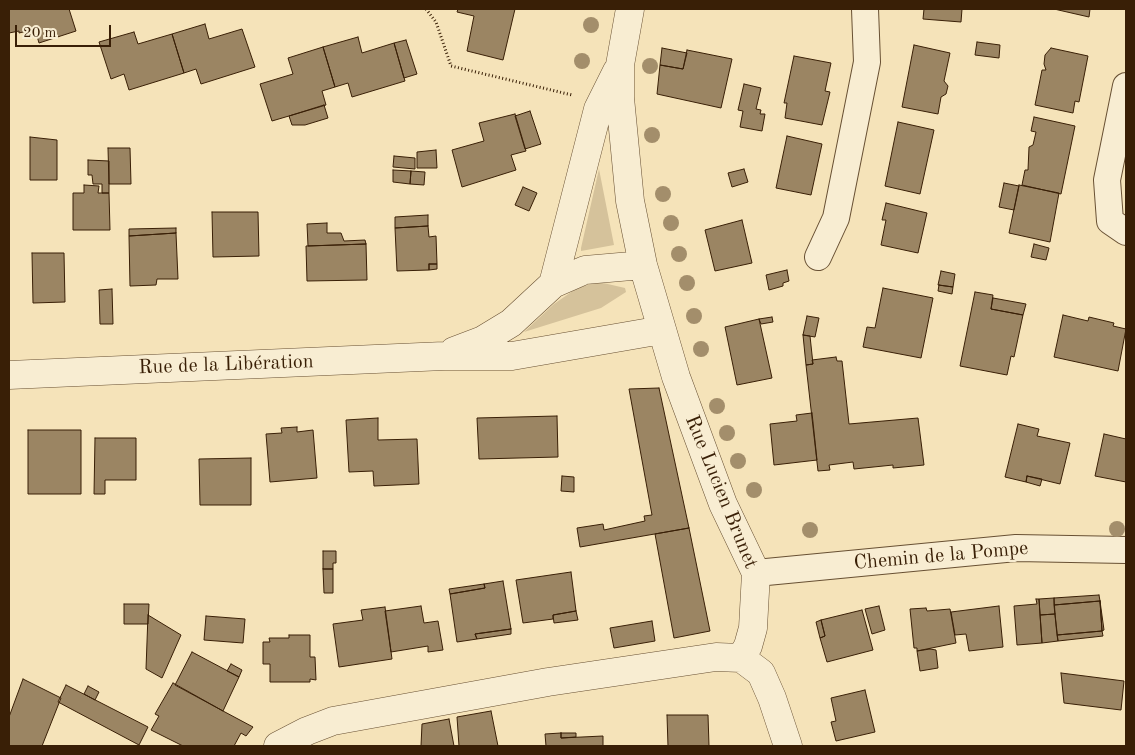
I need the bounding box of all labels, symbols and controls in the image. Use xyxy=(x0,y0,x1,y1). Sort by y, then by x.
scale bar xyxy=(18,15,114,47)
text: 20 m xyxy=(23,26,57,41)
street label: Rue de la Libération xyxy=(138,350,314,380)
street label: Rue Lucien Brunet xyxy=(679,412,763,572)
street label: Chemin de la Pompe xyxy=(853,536,1029,576)

